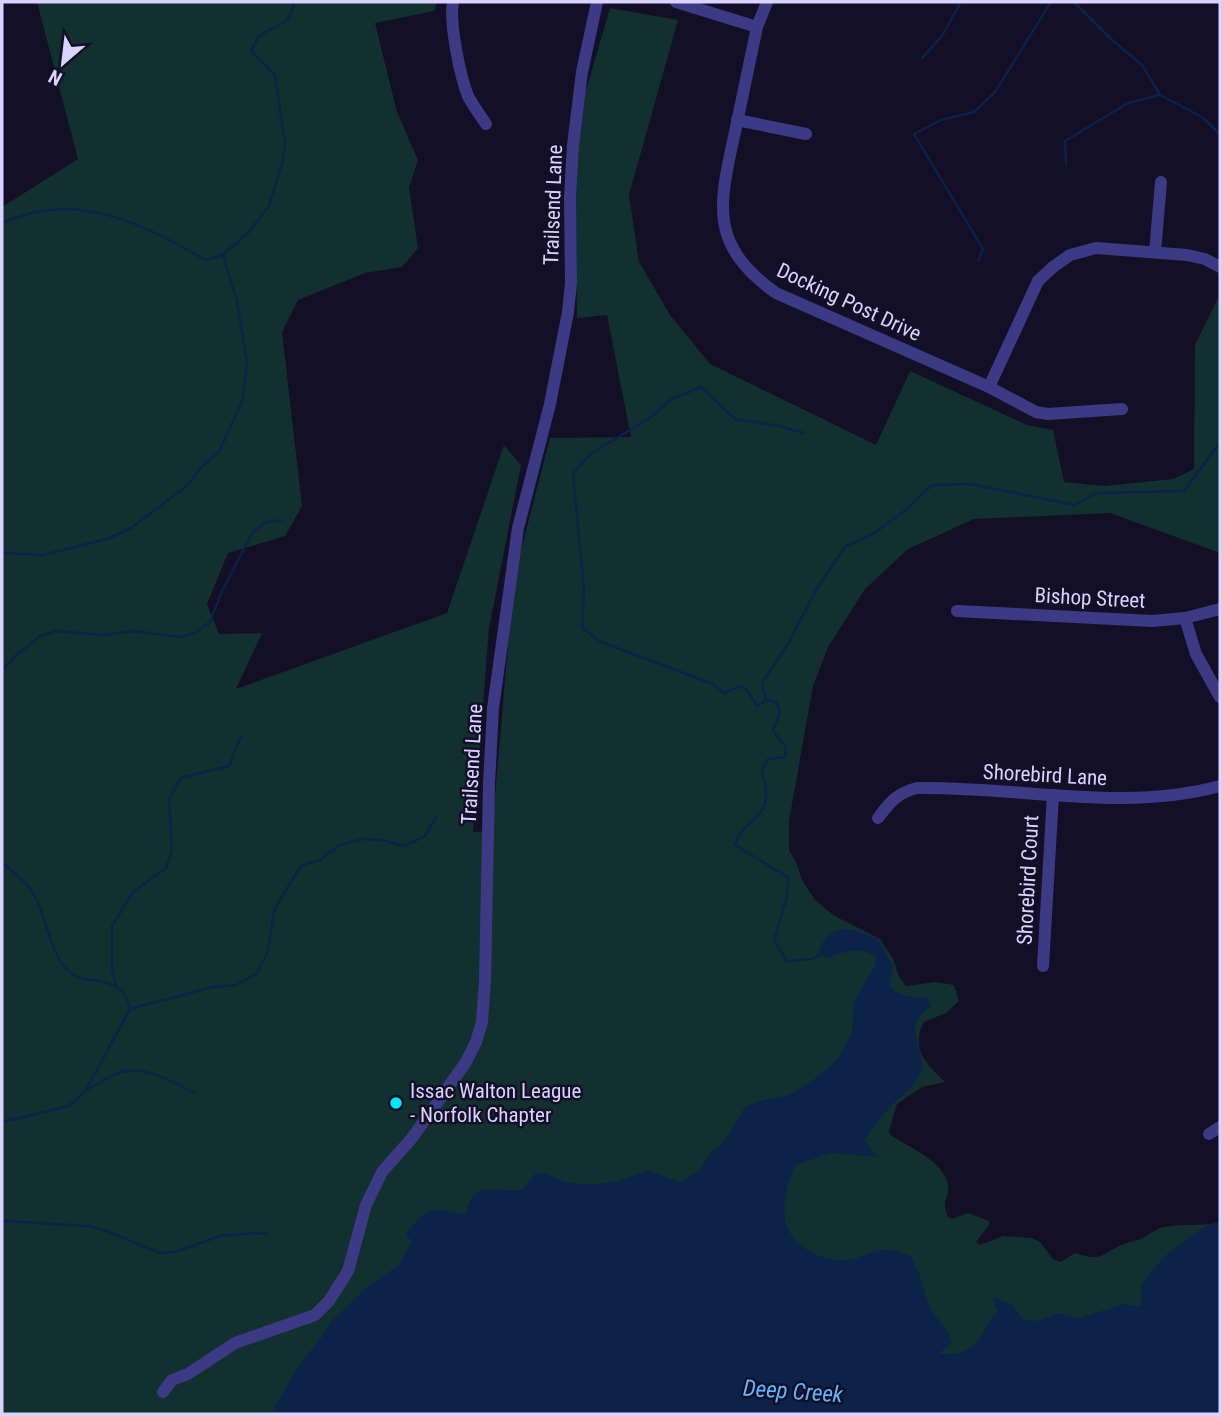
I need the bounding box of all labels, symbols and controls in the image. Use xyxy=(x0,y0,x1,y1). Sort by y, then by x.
north arrow xyxy=(28,28,98,98)
text: N xyxy=(45,65,66,90)
street label: Trailsend Lane xyxy=(539,144,567,266)
street label: Docking Post Drive xyxy=(773,258,925,346)
street label: Bishop Street xyxy=(1034,583,1146,613)
street label: Trailsend Lane xyxy=(457,703,487,825)
street label: Shorebird Lane xyxy=(982,760,1108,790)
street label: Shorebird Court xyxy=(1013,814,1043,946)
place label: Issac Walton League - Norfolk Chapter xyxy=(410,1079,581,1127)
marker: Issac Walton League - Norfolk Chapter xyxy=(388,1095,404,1111)
water label: Deep Creek xyxy=(742,1375,845,1409)

